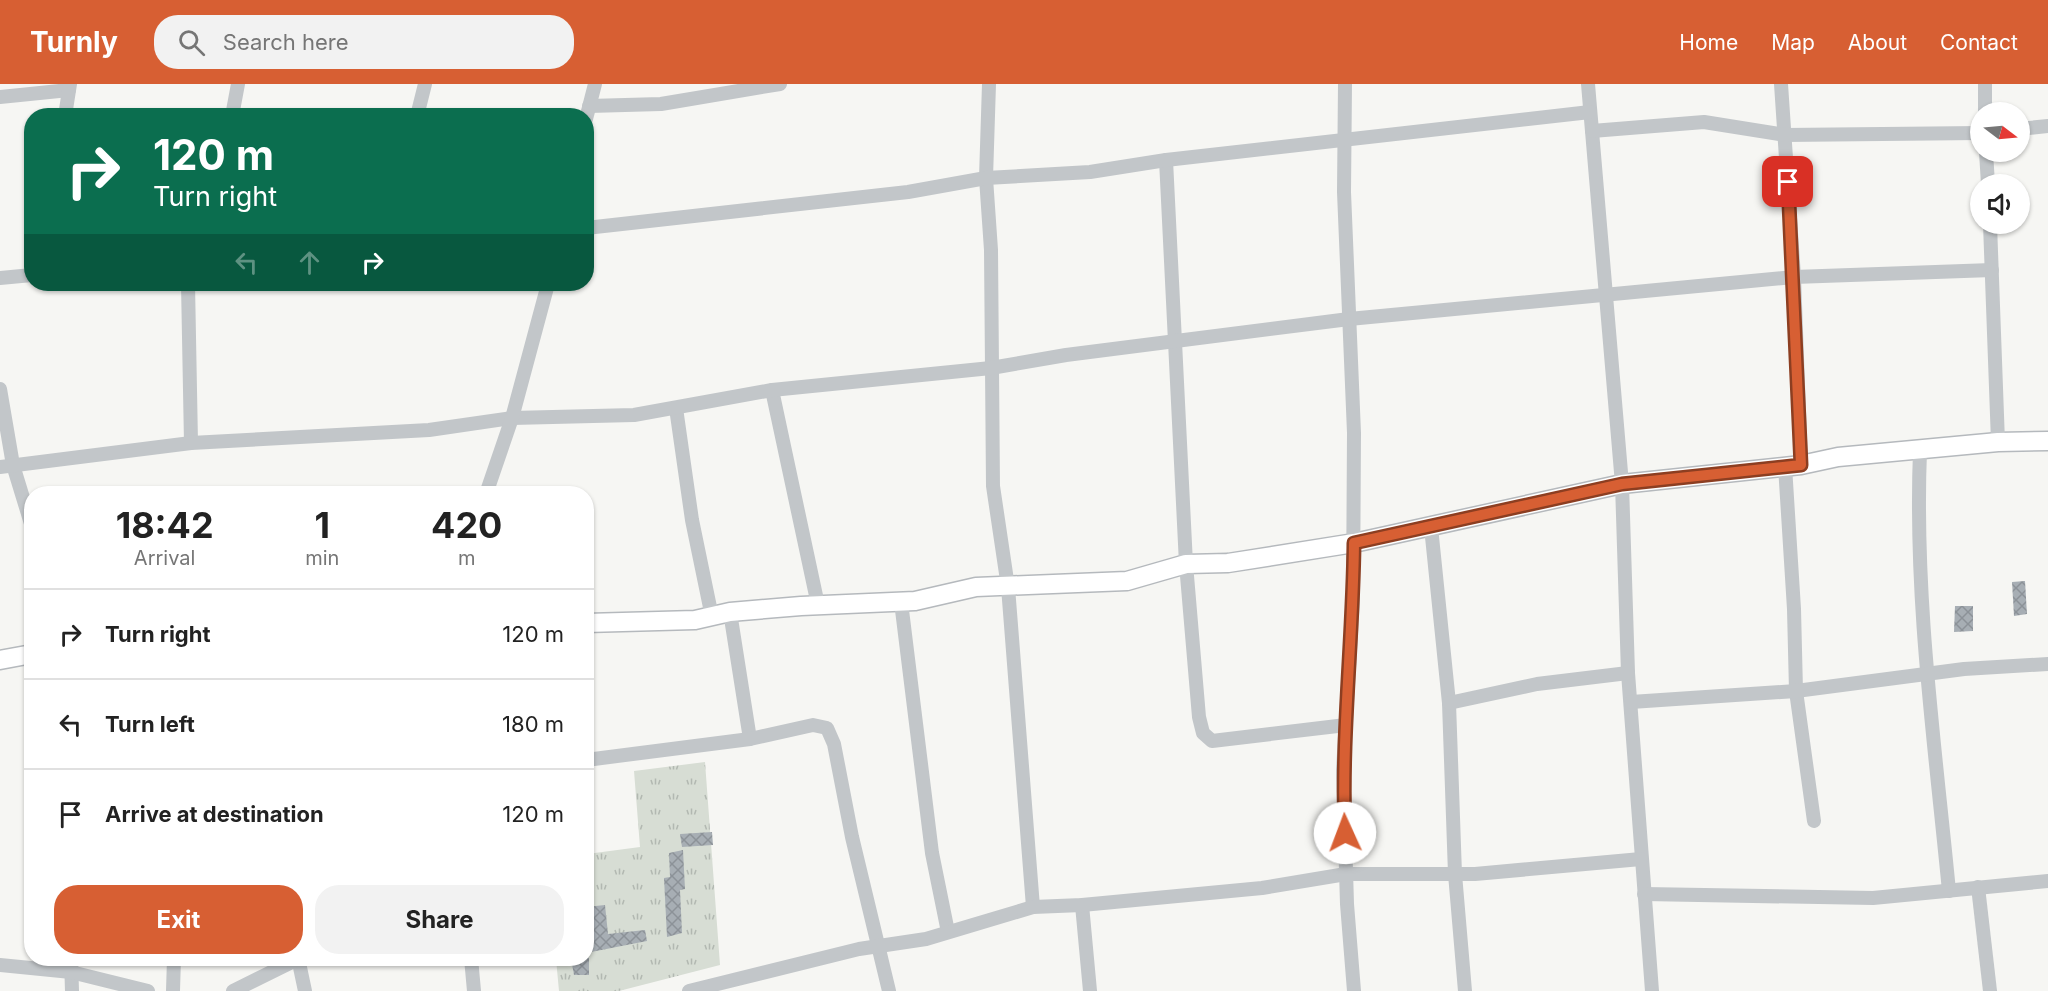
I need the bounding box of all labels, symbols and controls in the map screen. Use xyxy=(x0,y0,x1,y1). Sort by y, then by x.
search box xyxy=(154,15,574,69)
text: Turnly xyxy=(30,25,118,59)
icon: search xyxy=(175,26,208,59)
text: Search here xyxy=(223,29,349,55)
text: Home xyxy=(1679,30,1738,55)
text: Map xyxy=(1771,30,1815,55)
text: About xyxy=(1848,30,1907,55)
text: Contact xyxy=(1940,30,2018,55)
north arrow xyxy=(1970,102,2030,162)
map controls xyxy=(1970,102,2030,234)
text: 120 m xyxy=(153,129,274,180)
icon: right xyxy=(54,132,132,210)
pin xyxy=(1762,156,1813,207)
icon: arrive xyxy=(1771,165,1804,198)
button: sound xyxy=(1970,174,2030,234)
text: Turn right xyxy=(153,180,277,213)
icon: left xyxy=(230,246,263,279)
icon: ahead xyxy=(293,246,326,279)
icon: right xyxy=(356,246,389,279)
text: 18:42 xyxy=(116,503,214,547)
text: 1 xyxy=(315,503,330,547)
text: 420 xyxy=(431,503,502,547)
text: Arrival xyxy=(134,546,195,570)
text: min xyxy=(305,546,339,570)
text: m xyxy=(458,546,475,570)
icon: right xyxy=(54,618,87,651)
text: Turn right xyxy=(105,621,211,647)
text: 120 m xyxy=(502,621,564,647)
icon: left xyxy=(54,708,87,741)
text: Turn left xyxy=(105,711,195,737)
text: 180 m xyxy=(502,711,564,737)
icon: arrive xyxy=(54,798,87,831)
text: Arrive at destination xyxy=(105,801,324,827)
text: 120 m xyxy=(502,801,564,827)
position arrow xyxy=(1313,801,1377,865)
button: Exit xyxy=(54,885,303,954)
button: Share xyxy=(315,885,564,954)

